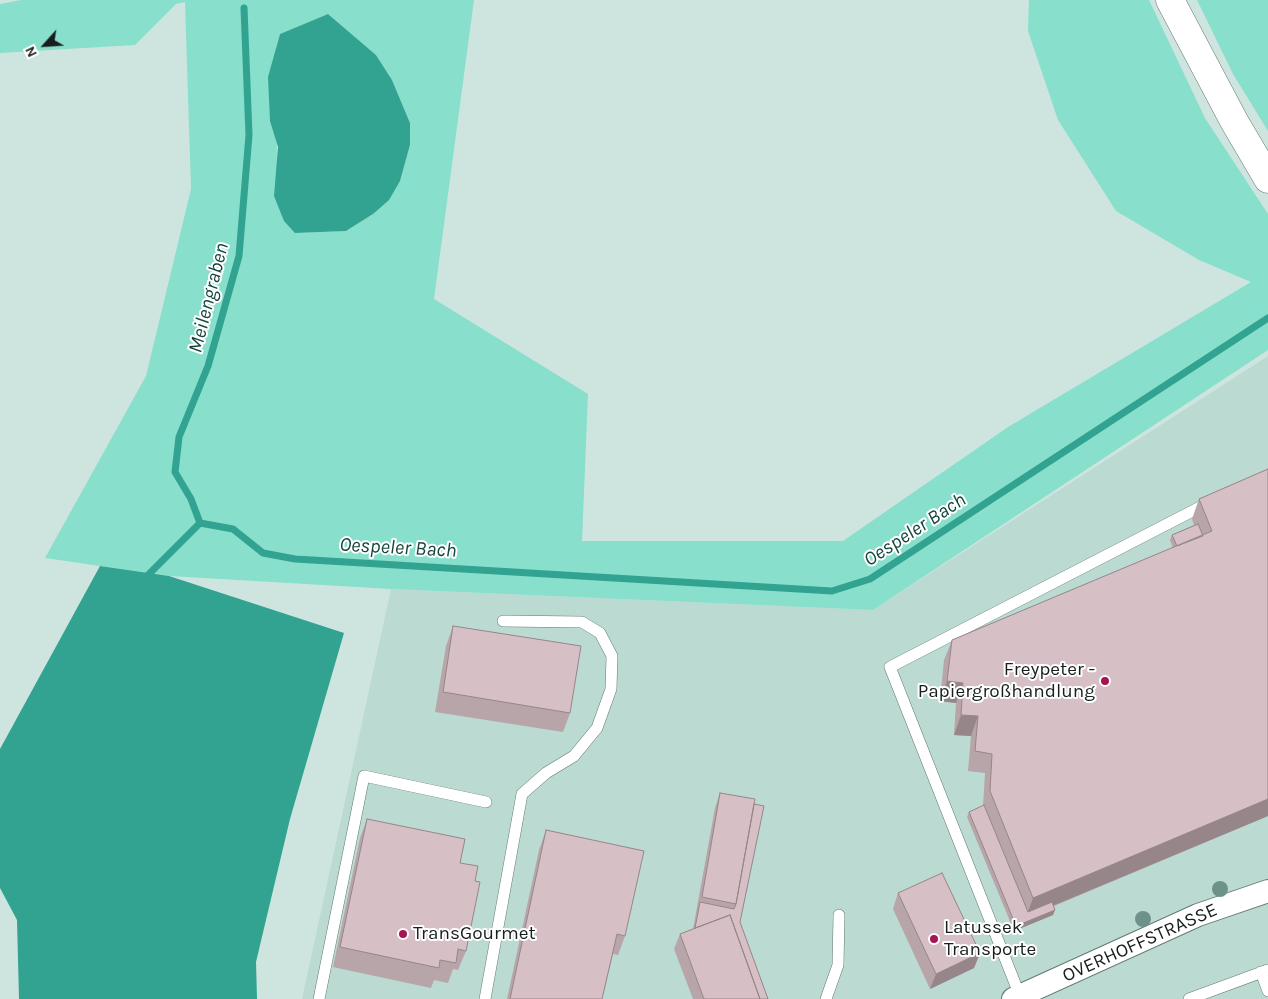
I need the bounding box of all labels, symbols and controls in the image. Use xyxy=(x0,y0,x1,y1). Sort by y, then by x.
north arrow xyxy=(20,20,70,70)
text: N xyxy=(21,44,41,60)
water label: Meilengraben xyxy=(184,240,234,356)
water label: Oespeler Bach xyxy=(859,488,971,572)
water label: Oespeler Bach xyxy=(339,533,457,563)
place label: Freypeter - Papiergroßhandlung xyxy=(918,659,1095,703)
marker: Freypeter - Papiergroßhandlung xyxy=(1099,675,1111,687)
street label: OVERHOFFSTRASSE xyxy=(1059,899,1221,987)
place label: Latussek Transporte xyxy=(944,917,1036,961)
place label: TransGourmet xyxy=(413,923,536,945)
marker: TransGourmet xyxy=(397,928,409,940)
marker: Latussek Transporte xyxy=(928,933,940,945)

